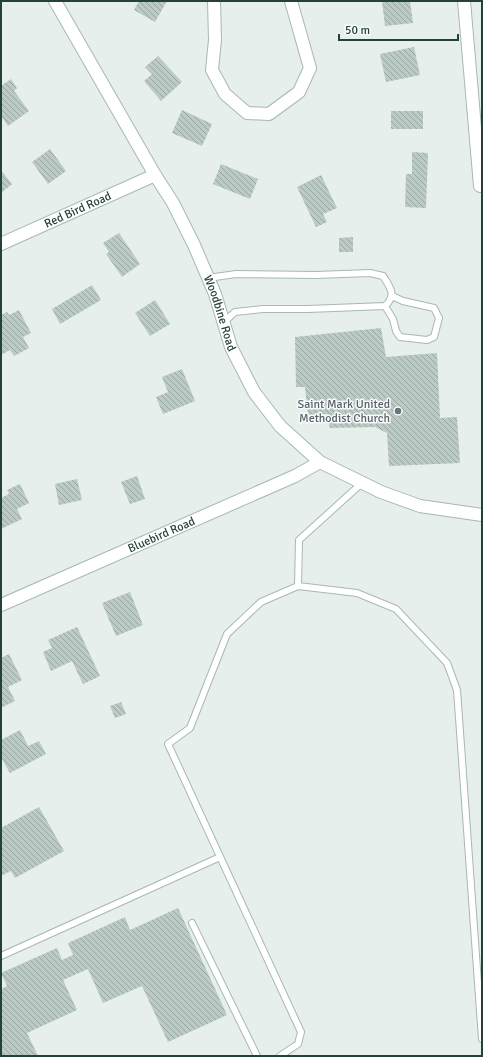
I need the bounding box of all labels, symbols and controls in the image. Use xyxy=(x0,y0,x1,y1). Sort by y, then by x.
scale bar xyxy=(339,16,458,42)
text: 50 m xyxy=(345,23,370,38)
street label: Red Bird Road xyxy=(42,189,114,232)
street label: Woodbine Road xyxy=(200,273,239,354)
place label: Saint Mark United Methodist Church xyxy=(298,397,390,426)
marker: Saint Mark United Methodist Church xyxy=(393,406,403,416)
street label: Bluebird Road xyxy=(126,514,197,556)

